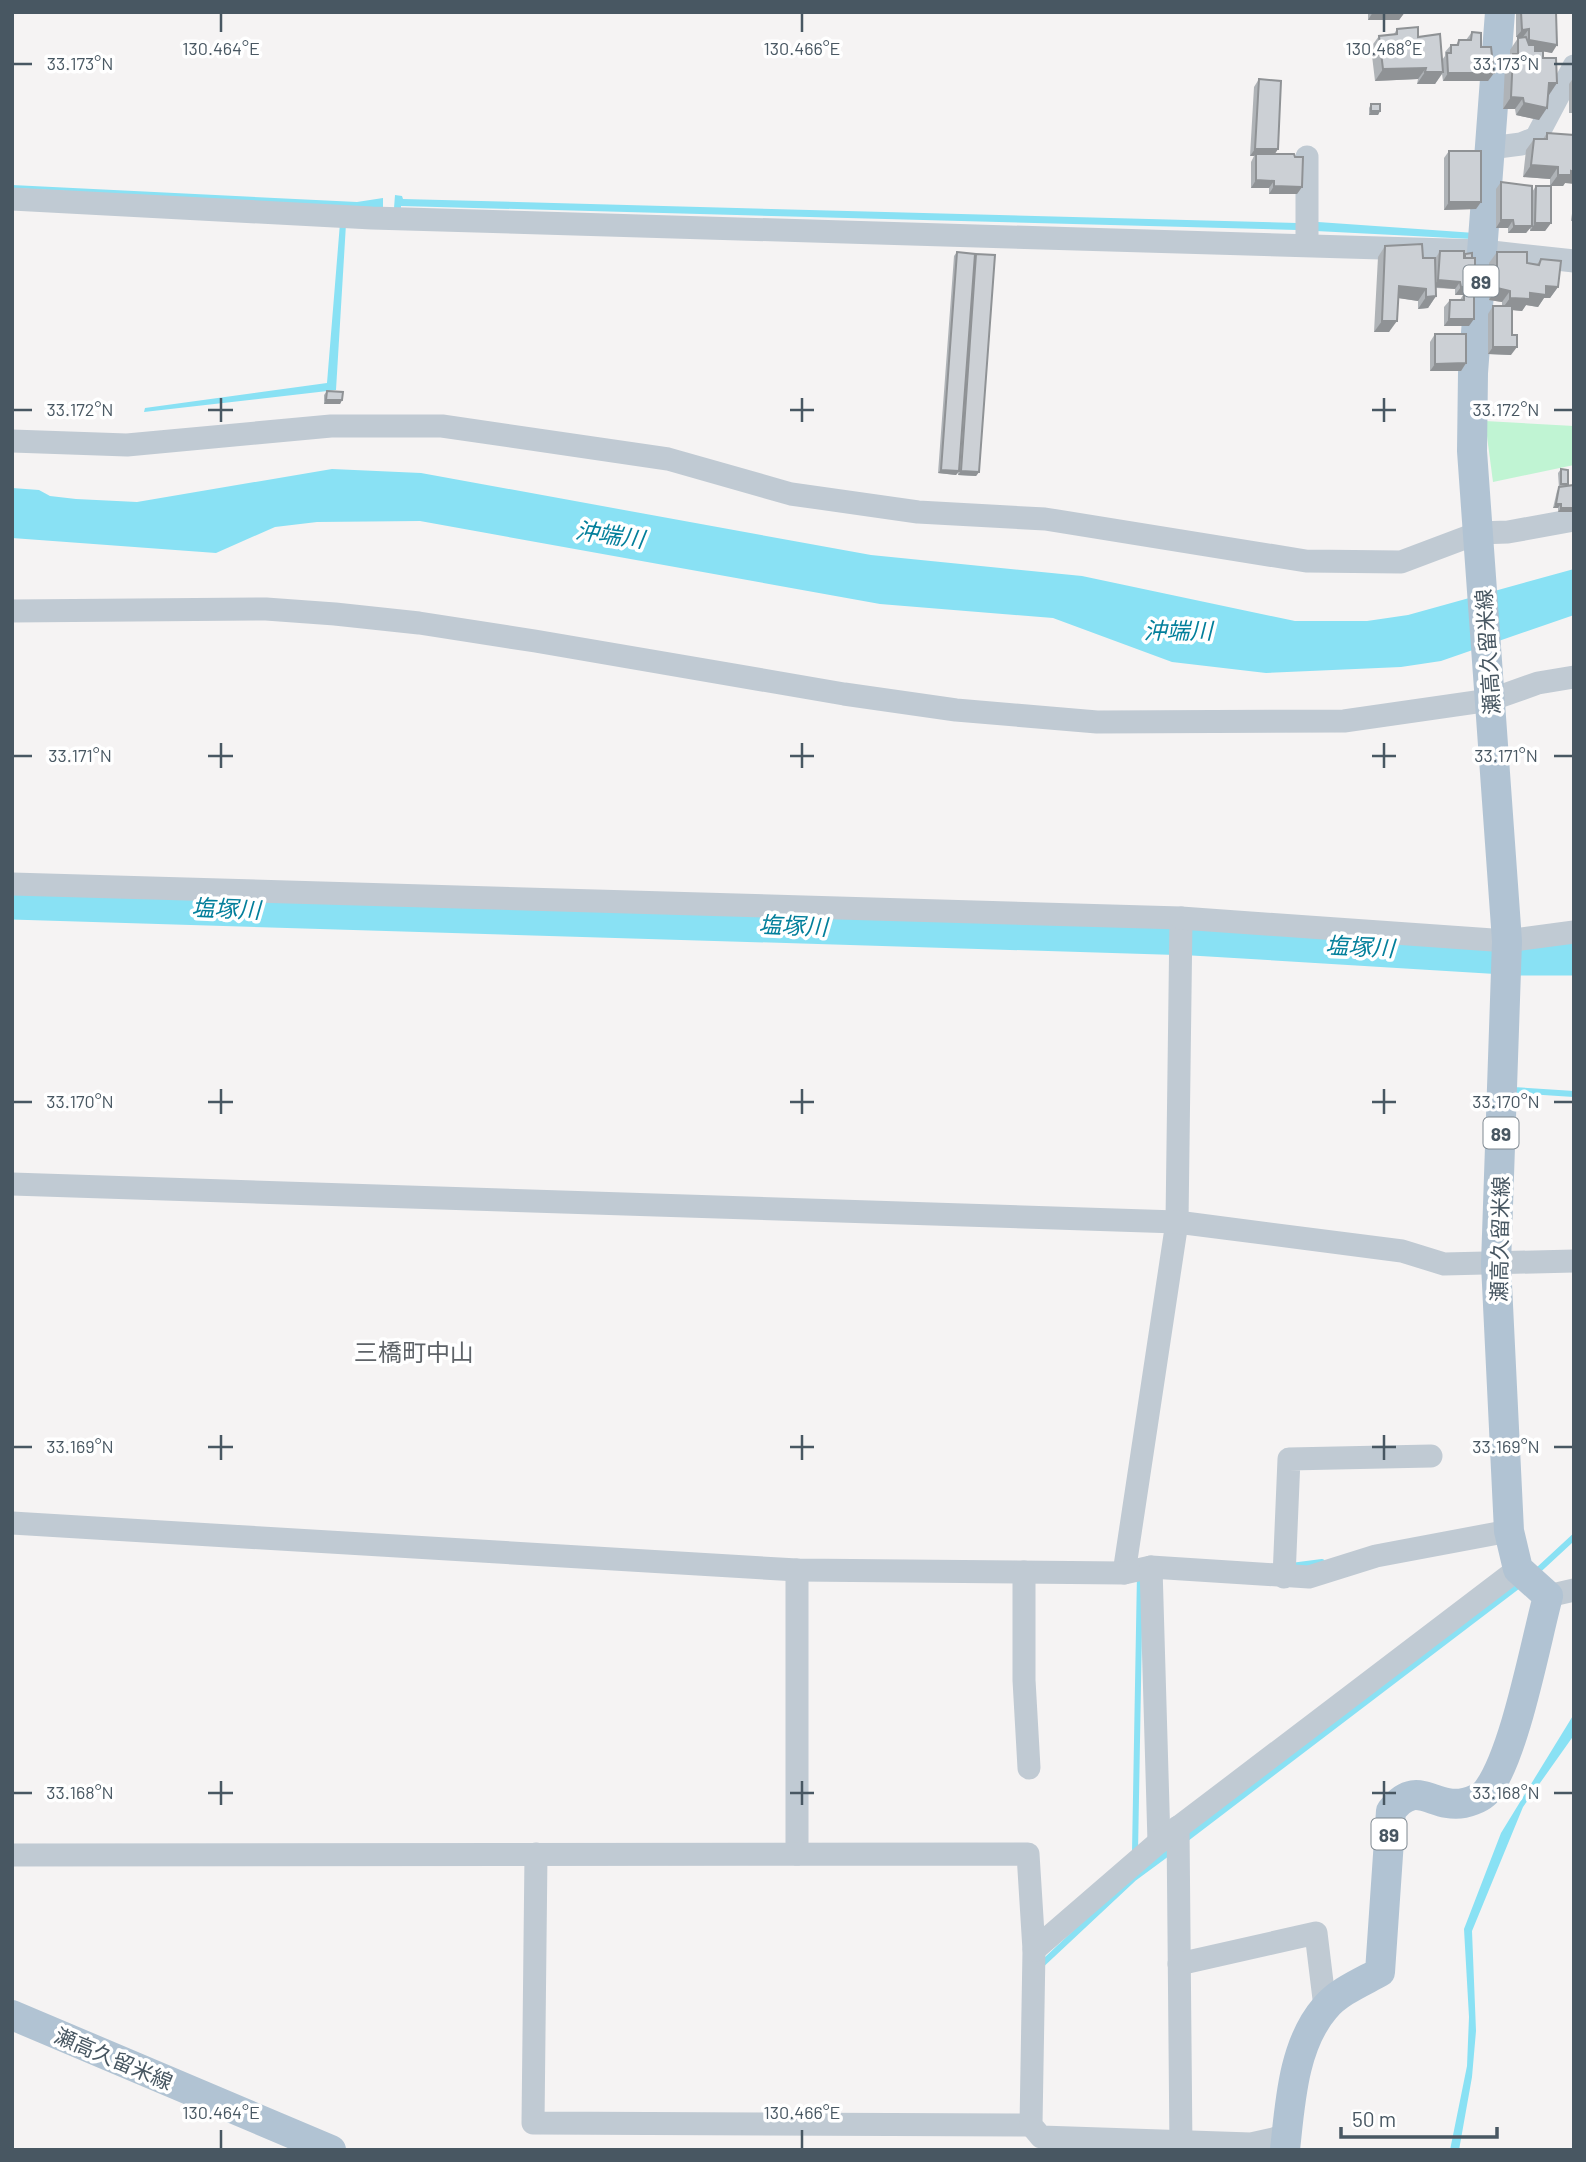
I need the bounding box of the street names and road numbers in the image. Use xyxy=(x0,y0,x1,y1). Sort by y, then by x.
road number: 89 xyxy=(1464,266,1498,296)
street label: 瀬高久留米線 xyxy=(1470,588,1504,716)
road number: 89 xyxy=(1484,1118,1518,1148)
street label: 瀬高久留米線 xyxy=(1485,1176,1513,1302)
road number: 89 xyxy=(1372,1818,1406,1850)
street label: 瀬高久留米線 xyxy=(51,2022,177,2094)

